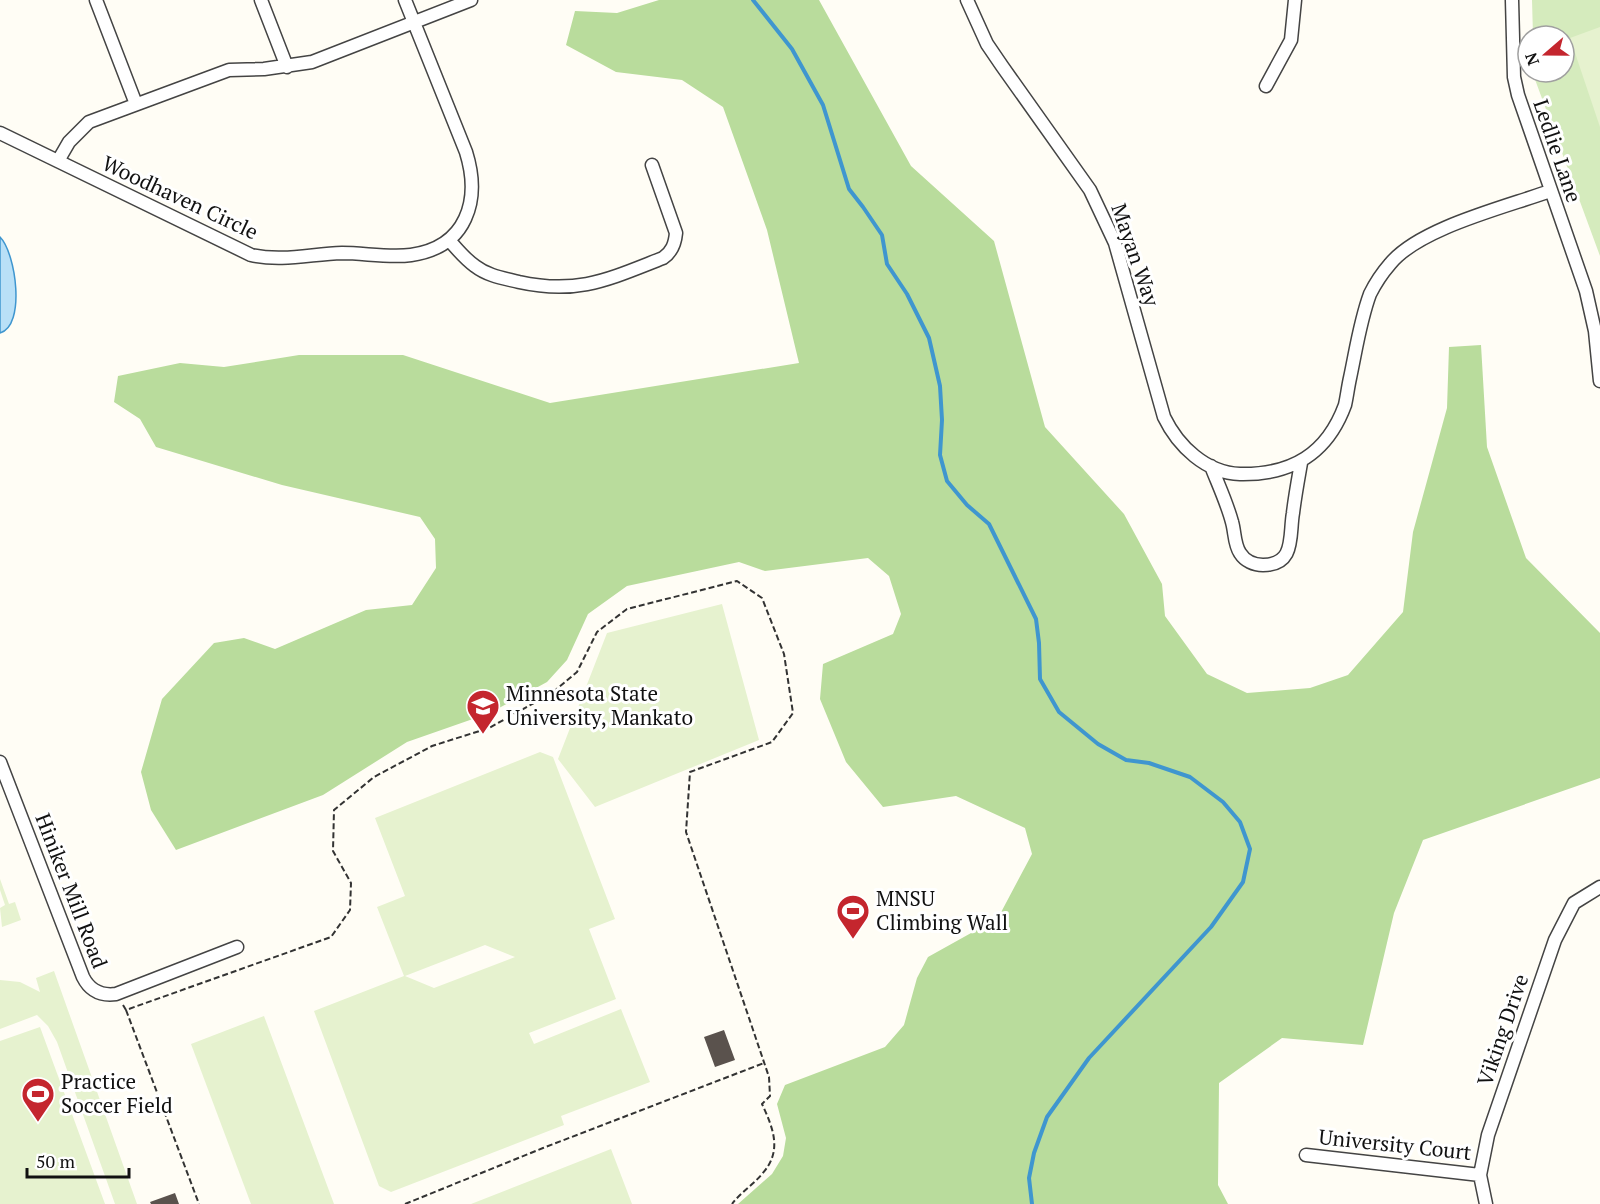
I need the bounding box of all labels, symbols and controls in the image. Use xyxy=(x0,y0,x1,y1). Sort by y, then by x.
north arrow xyxy=(1516,24,1576,84)
text: N xyxy=(1519,50,1544,69)
street label: Ledlie Lane xyxy=(1527,95,1589,206)
street label: Woodhaven Circle xyxy=(98,149,263,246)
street label: Mayan Way xyxy=(1105,200,1167,310)
place label: Minnesota State University, Mankato xyxy=(506,679,693,731)
school or university icon: Minnesota State University, Mankato xyxy=(465,688,501,735)
street label: Hiniker Mill Road xyxy=(30,809,114,972)
place label: MNSU Climbing Wall xyxy=(876,884,1008,936)
sports icon: MNSU Climbing Wall xyxy=(835,893,871,940)
street label: Viking Drive xyxy=(1470,970,1534,1089)
place label: Practice Soccer Field xyxy=(61,1067,173,1119)
sports icon: Practice Soccer Field xyxy=(20,1076,56,1123)
street label: University Court xyxy=(1317,1122,1473,1166)
scale bar xyxy=(27,1141,129,1179)
text: 50 m xyxy=(36,1149,76,1173)

